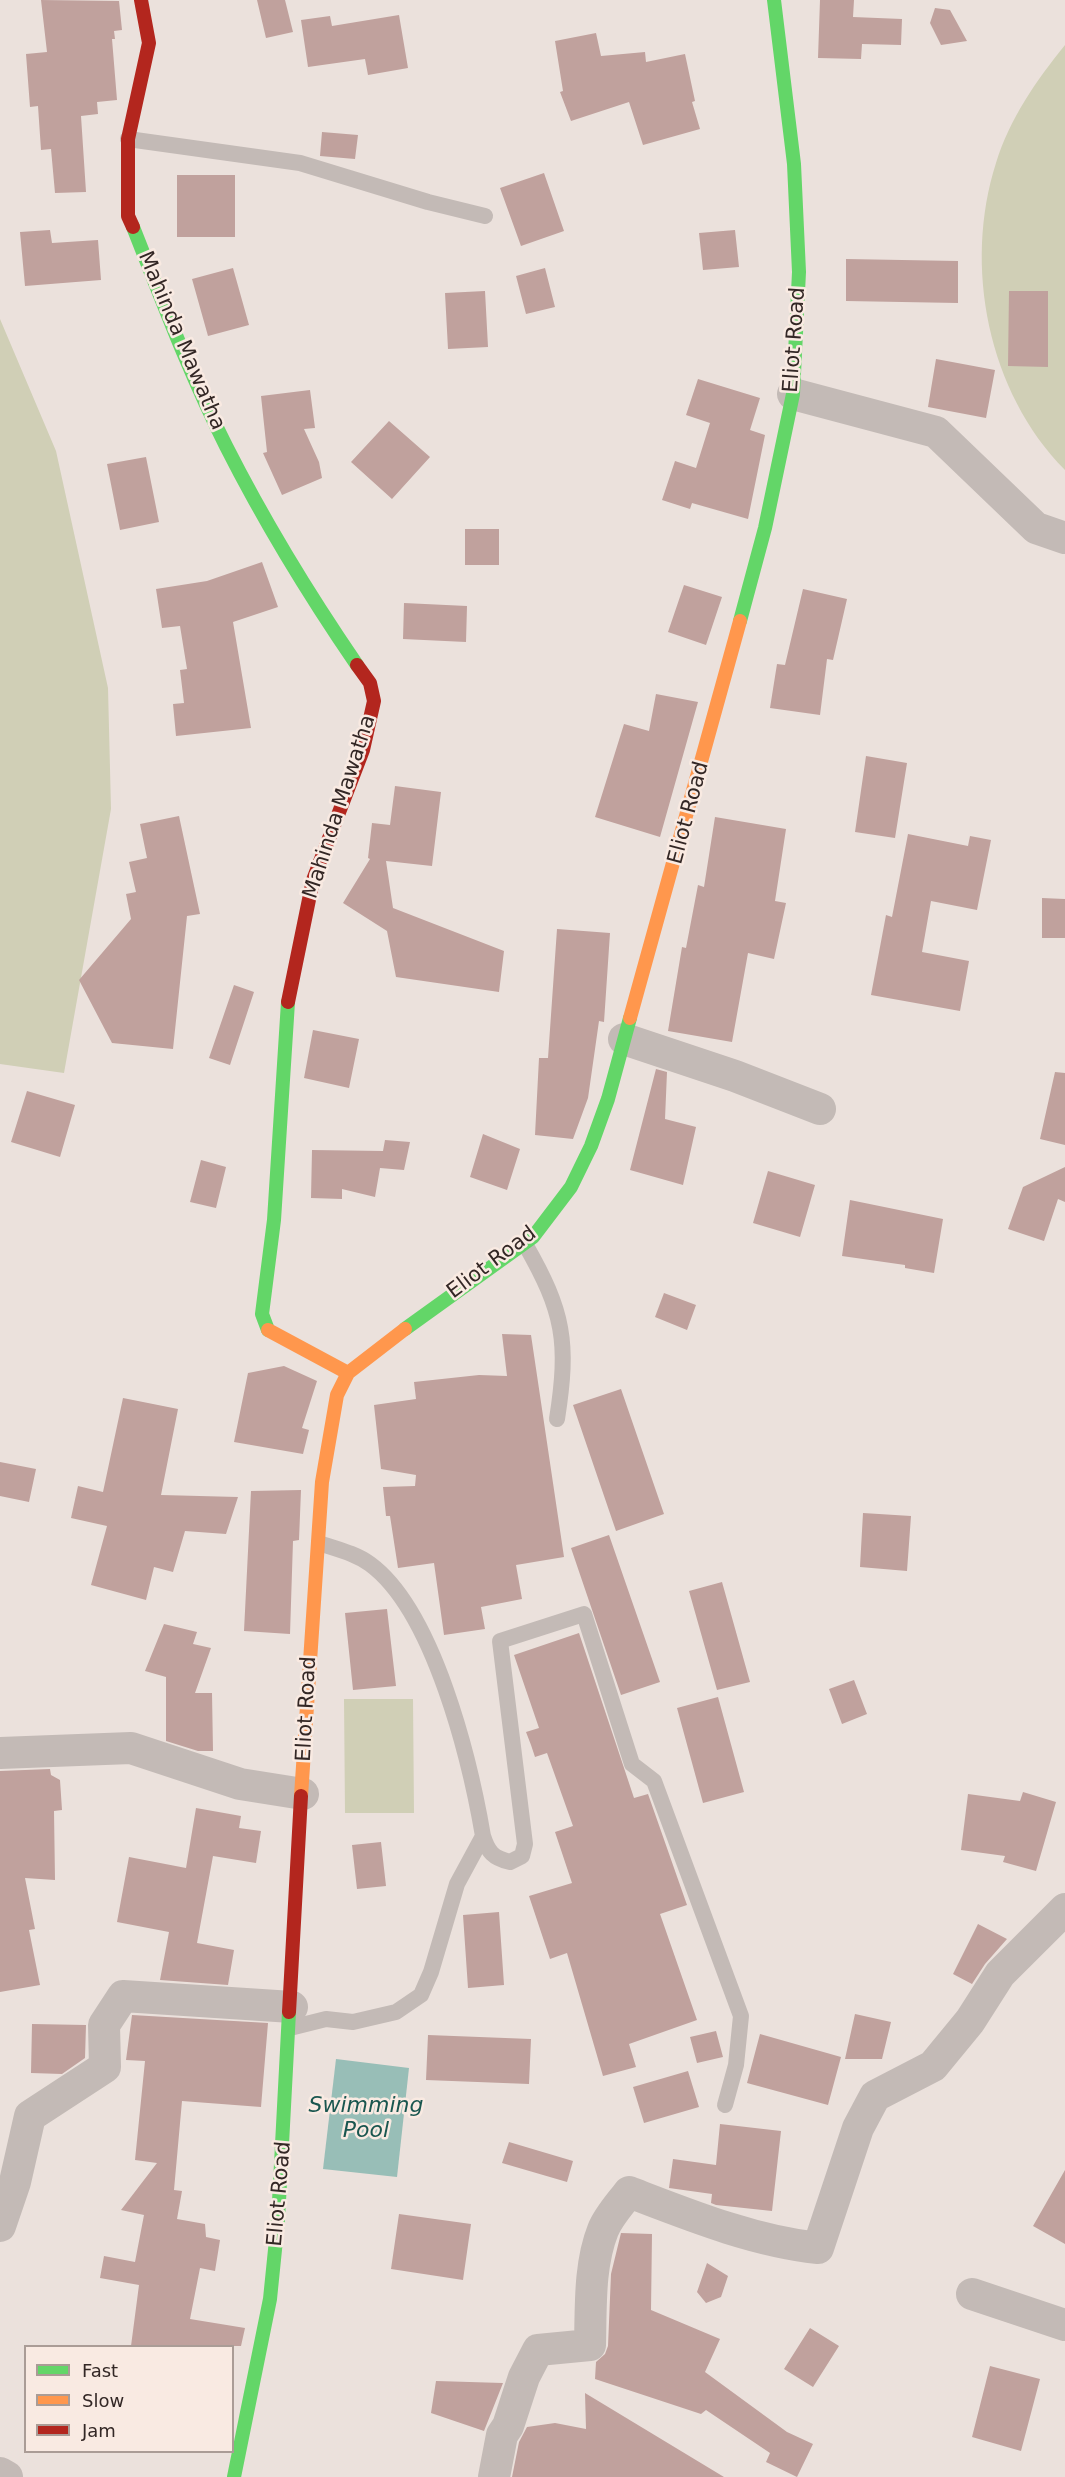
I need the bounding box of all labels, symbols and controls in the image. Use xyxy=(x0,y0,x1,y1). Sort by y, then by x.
street label: Mahinda Mawatha xyxy=(132,248,230,434)
street label: Eliot Road xyxy=(779,287,811,393)
street label: Mahinda Mawatha xyxy=(298,712,382,902)
street label: Eliot Road xyxy=(663,759,715,867)
street label: Eliot Road xyxy=(442,1221,542,1305)
street label: Eliot Road xyxy=(292,1656,322,1762)
water label: Swimming Pool xyxy=(309,2093,423,2144)
street label: Eliot Road xyxy=(263,2140,297,2248)
legend xyxy=(24,2345,234,2453)
text: Fast xyxy=(82,2360,118,2381)
text: Slow xyxy=(82,2390,124,2411)
text: Jam xyxy=(82,2420,116,2441)

